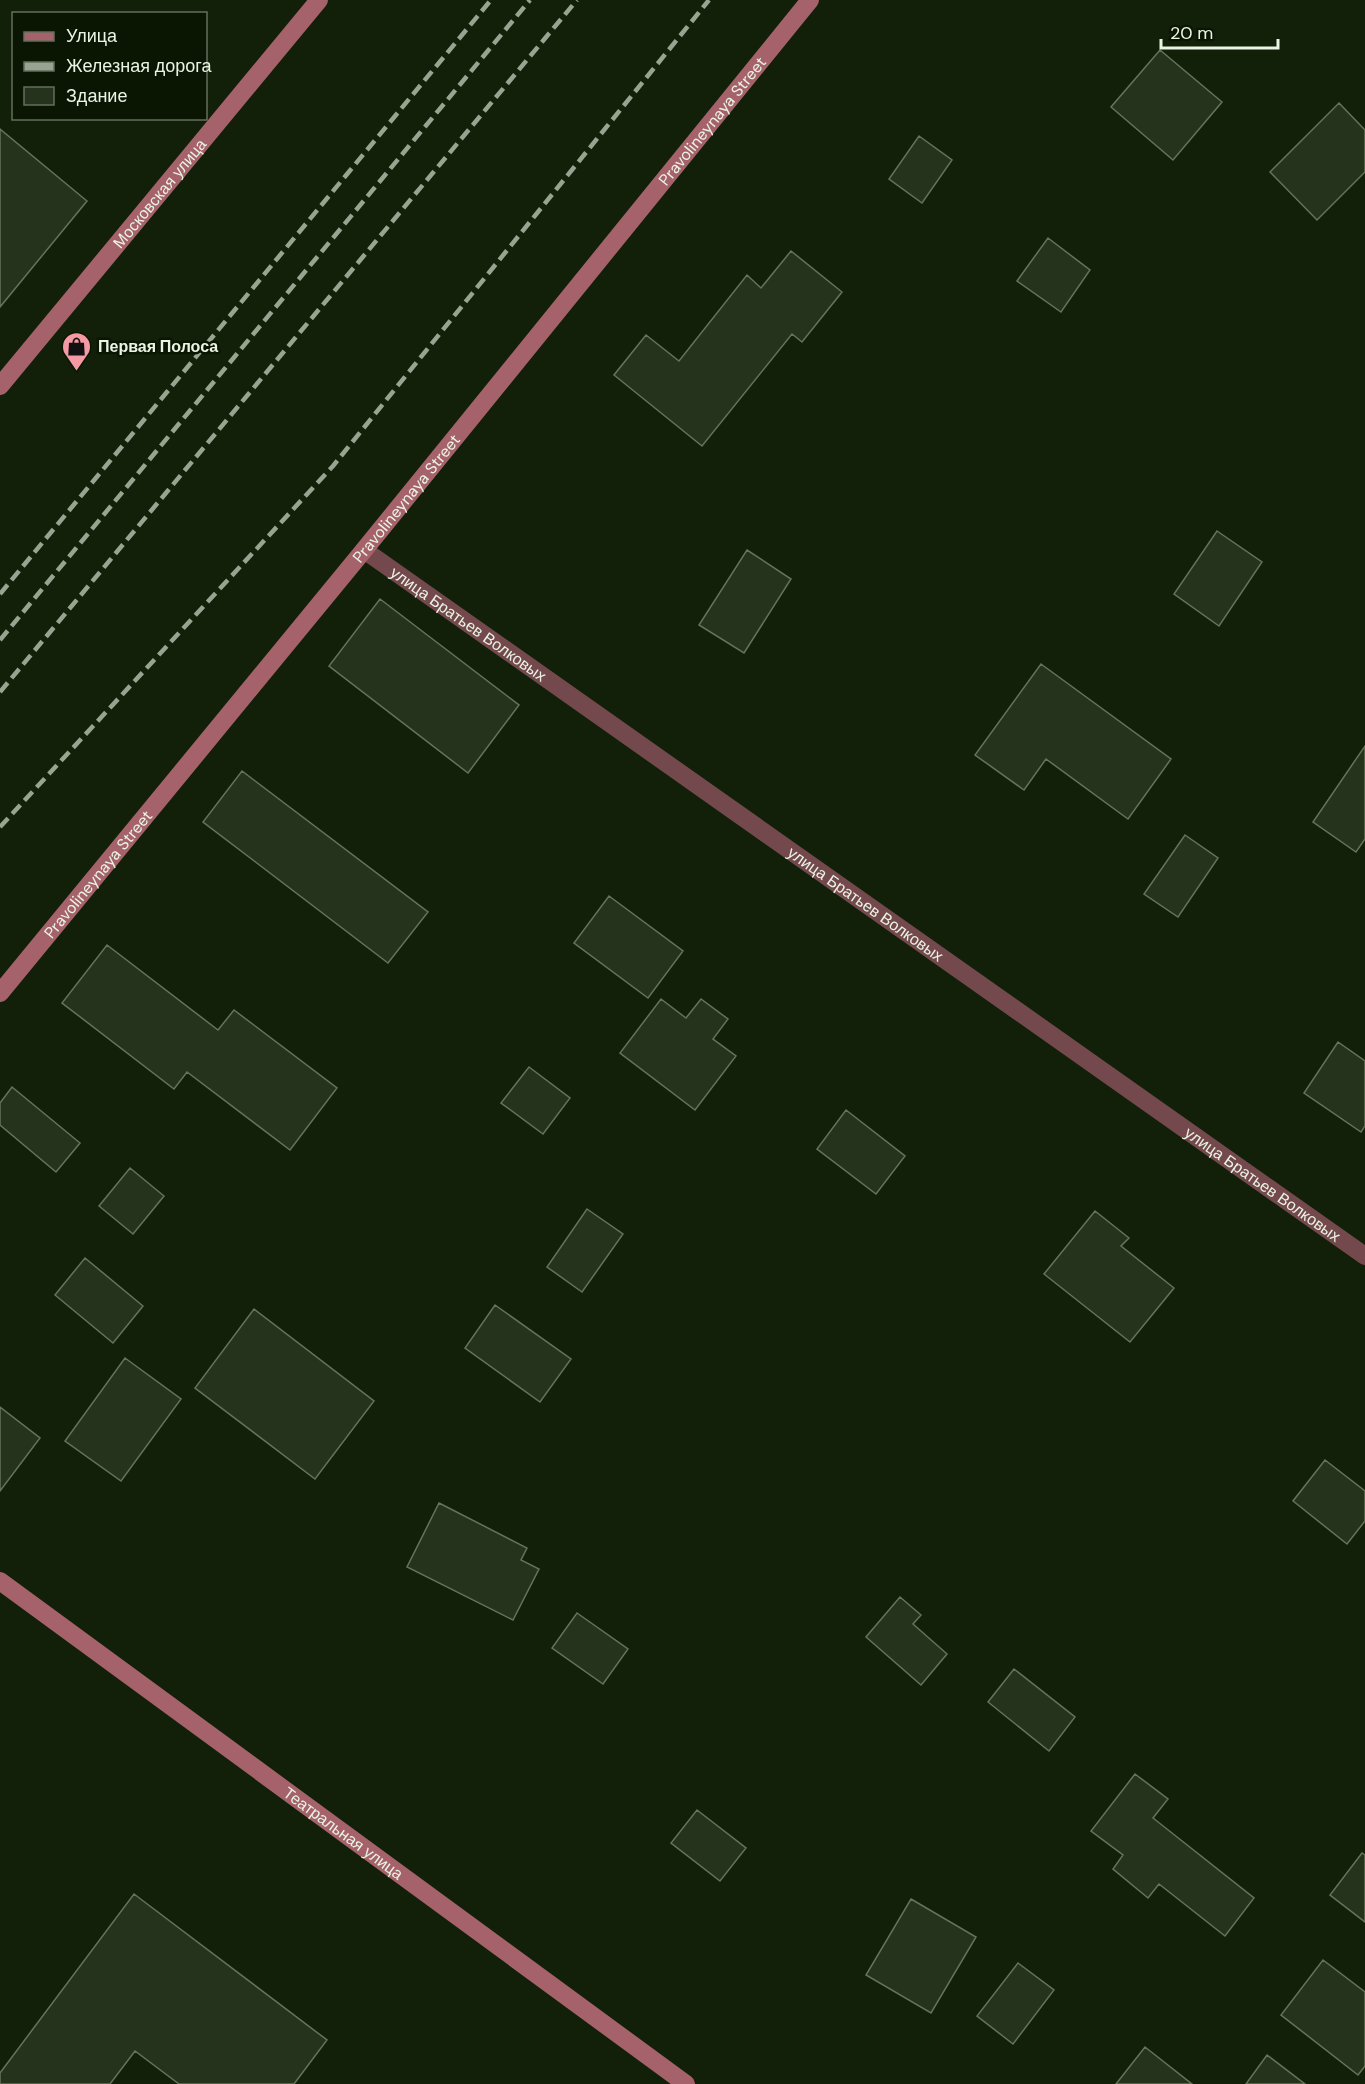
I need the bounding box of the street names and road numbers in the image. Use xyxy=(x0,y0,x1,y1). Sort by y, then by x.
street label: Pravolineynaya Street xyxy=(654,52,771,190)
street label: Московская улица xyxy=(108,134,211,253)
street label: Pravolineynaya Street xyxy=(348,430,465,567)
street label: улица Братьев Волковых xyxy=(386,562,550,686)
street label: Pravolineynaya Street xyxy=(39,806,157,943)
street label: улица Братьев Волковых xyxy=(783,842,948,967)
street label: улица Братьев Волковых xyxy=(1180,1122,1345,1247)
street label: Театральная улица xyxy=(279,1782,408,1884)

